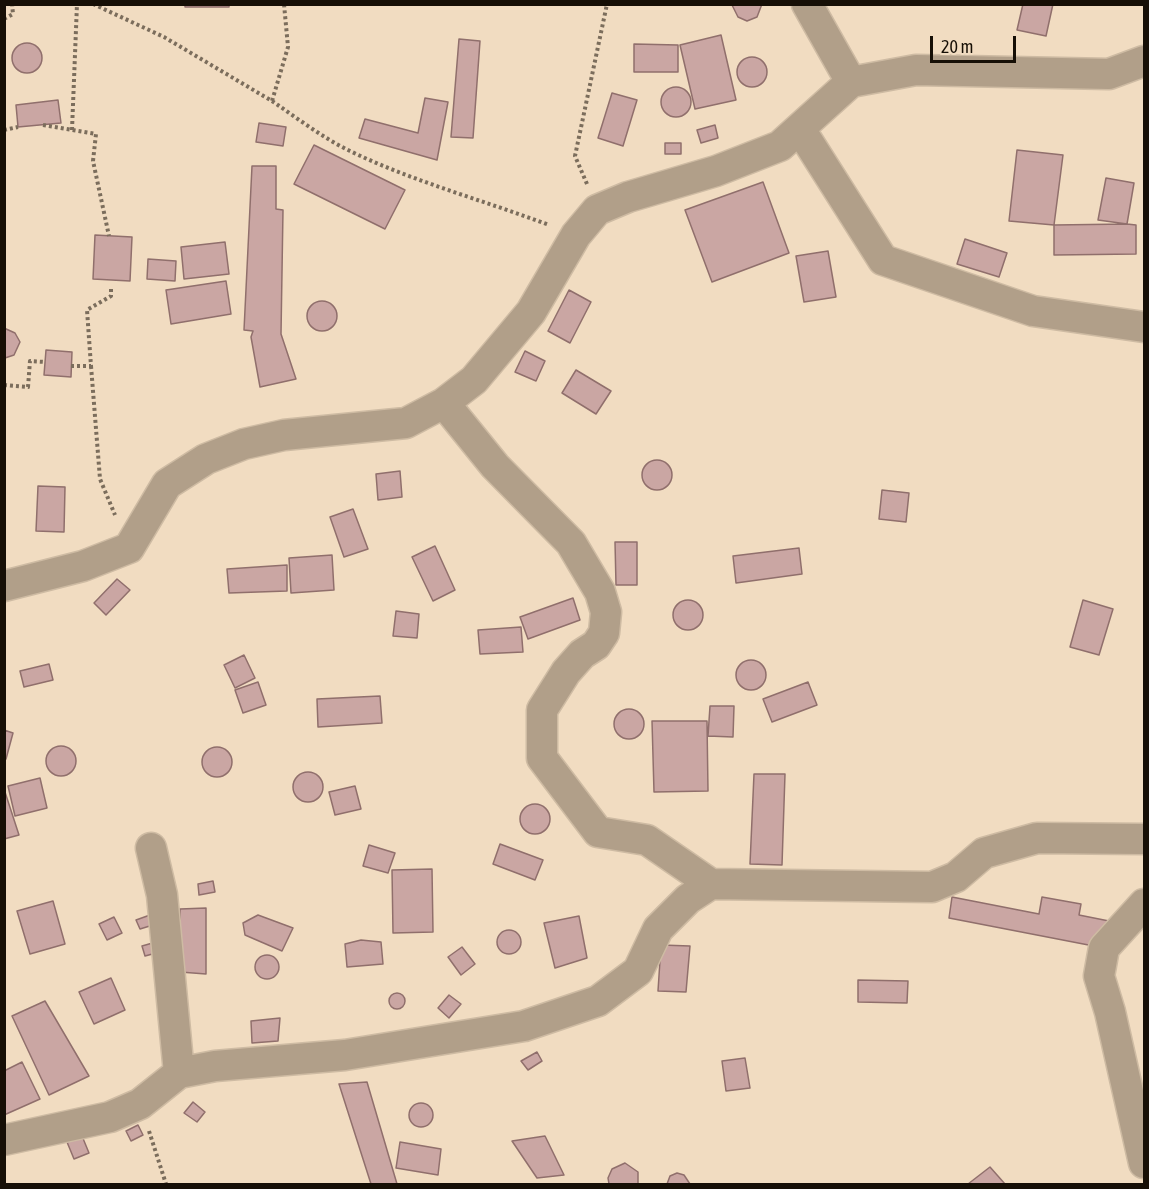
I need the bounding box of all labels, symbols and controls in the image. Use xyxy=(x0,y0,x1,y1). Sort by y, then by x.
scale bar xyxy=(933,24,1018,62)
text: 20 m xyxy=(941,36,973,57)

